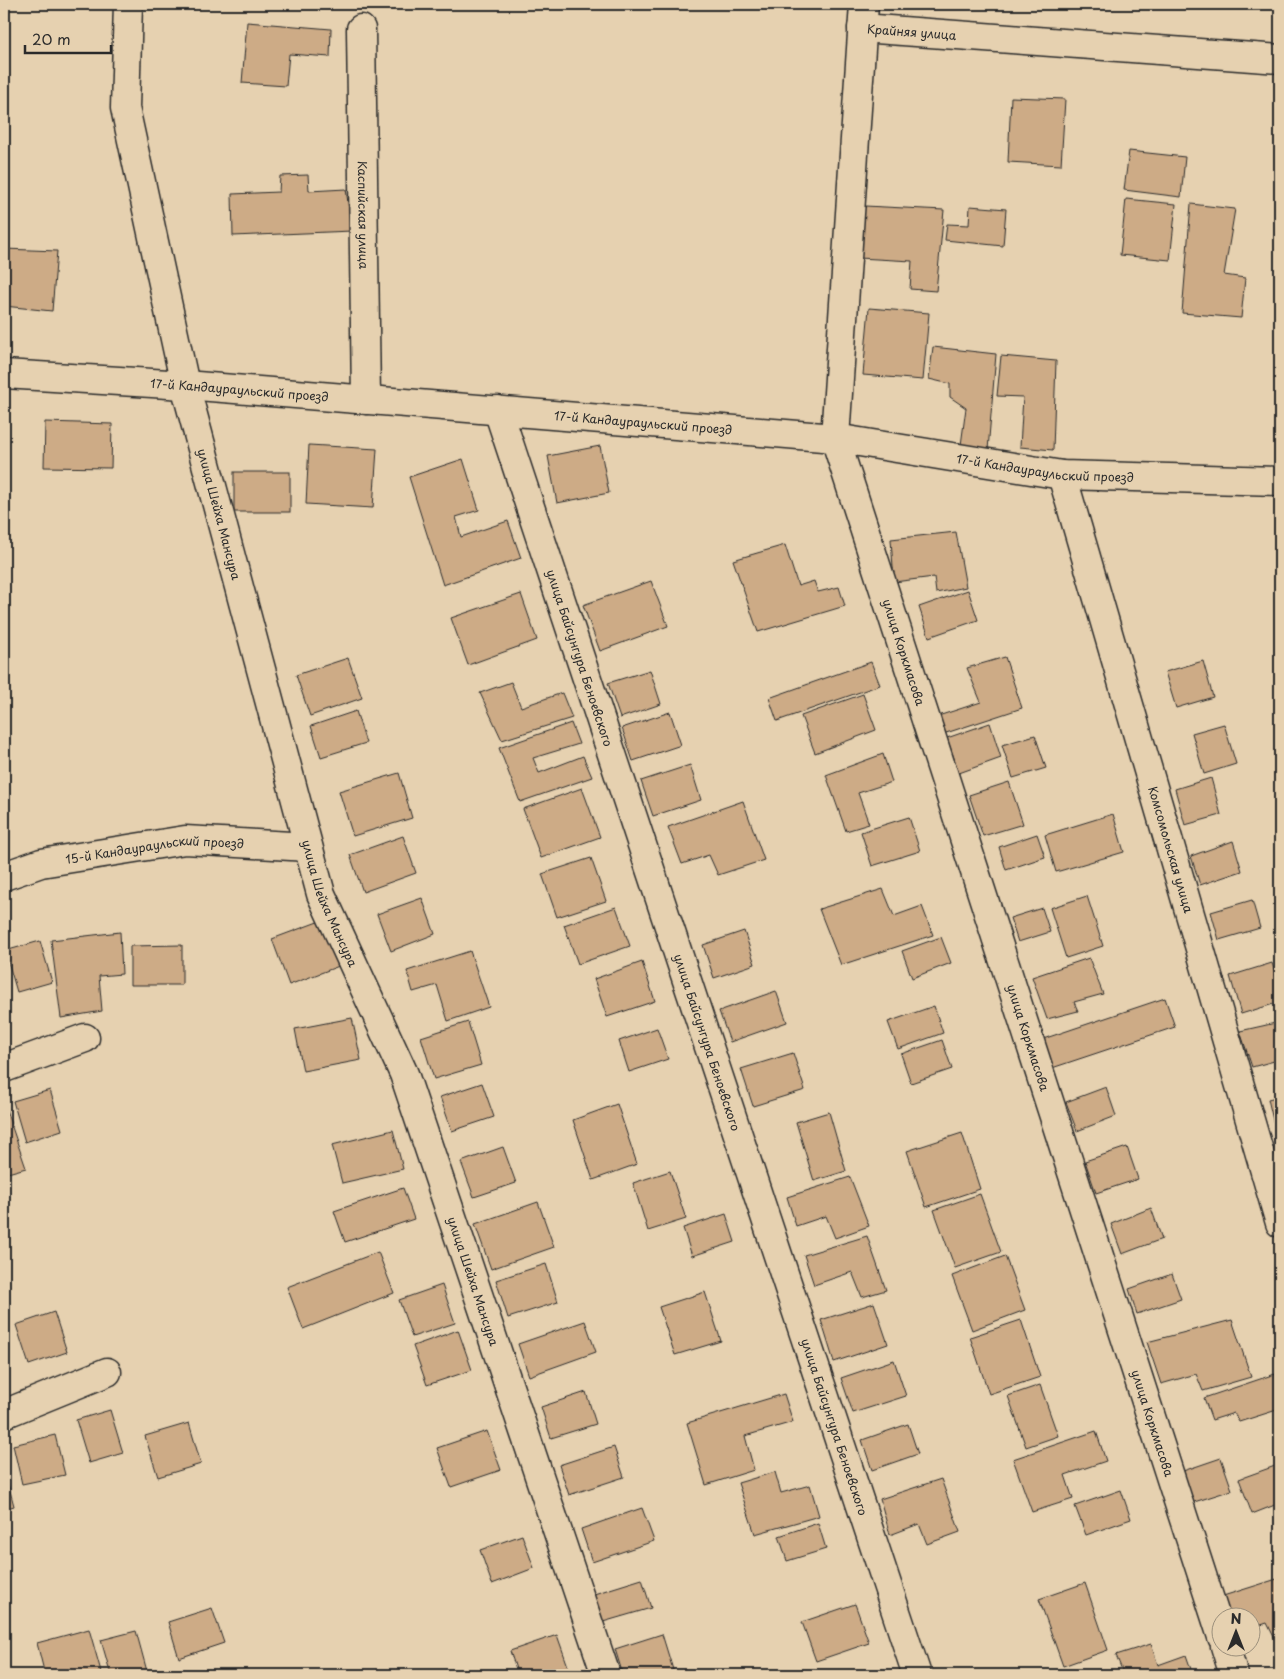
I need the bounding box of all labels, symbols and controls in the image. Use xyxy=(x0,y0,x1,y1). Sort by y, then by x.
street label: Крайняя улица xyxy=(867,19,958,44)
scale bar xyxy=(25,22,111,54)
text: 20 m xyxy=(32,27,71,50)
street label: Каспийская улица xyxy=(354,161,373,270)
street label: 17-й Кандаураульский проезд xyxy=(150,374,329,406)
street label: 17-й Кандаураульский проезд xyxy=(553,406,733,439)
street label: улица Шейха Мансура xyxy=(193,446,246,582)
street label: 17-й Кандаураульский проезд xyxy=(955,449,1134,486)
street label: улица Байсунгура Беноевского xyxy=(542,567,618,749)
street label: улица Коркмасова xyxy=(878,596,930,708)
street label: Комсомольская улица xyxy=(1144,784,1198,915)
street label: 15-й Кандаураульский проезд xyxy=(64,831,244,868)
street label: улица Шейха Мансура xyxy=(298,838,363,970)
street label: улица Байсунгура Беноевского xyxy=(670,951,745,1133)
street label: улица Коркмасова xyxy=(1003,982,1054,1094)
street label: улица Шейха Мансура xyxy=(444,1214,504,1349)
street label: улица Байсунгура Беноевского xyxy=(797,1336,873,1518)
street label: улица Коркмасова xyxy=(1127,1367,1179,1479)
north arrow xyxy=(1212,1606,1262,1656)
text: N xyxy=(1230,1608,1242,1629)

